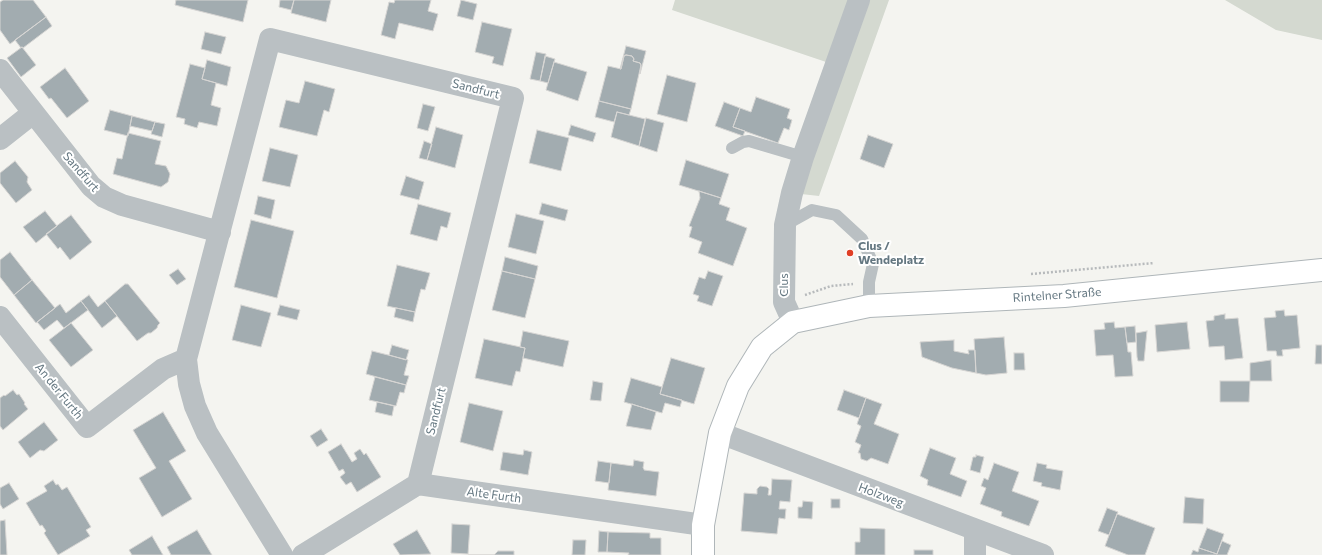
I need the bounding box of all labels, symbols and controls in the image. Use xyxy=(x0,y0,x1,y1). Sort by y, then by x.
street label: Sandfurt xyxy=(451,76,501,102)
street label: Sandfurt xyxy=(60,149,102,195)
place label: Clus / Wendeplatz xyxy=(858,239,924,267)
marker: Clus / Wendeplatz xyxy=(845,248,855,258)
street label: Clus xyxy=(777,273,791,297)
street label: Rintelner Straße xyxy=(1012,285,1102,305)
street label: An der Furth xyxy=(32,360,86,422)
street label: Sandfurt xyxy=(423,386,449,436)
street label: Holzweg xyxy=(856,480,906,510)
street label: Alte Furth xyxy=(466,484,522,506)

